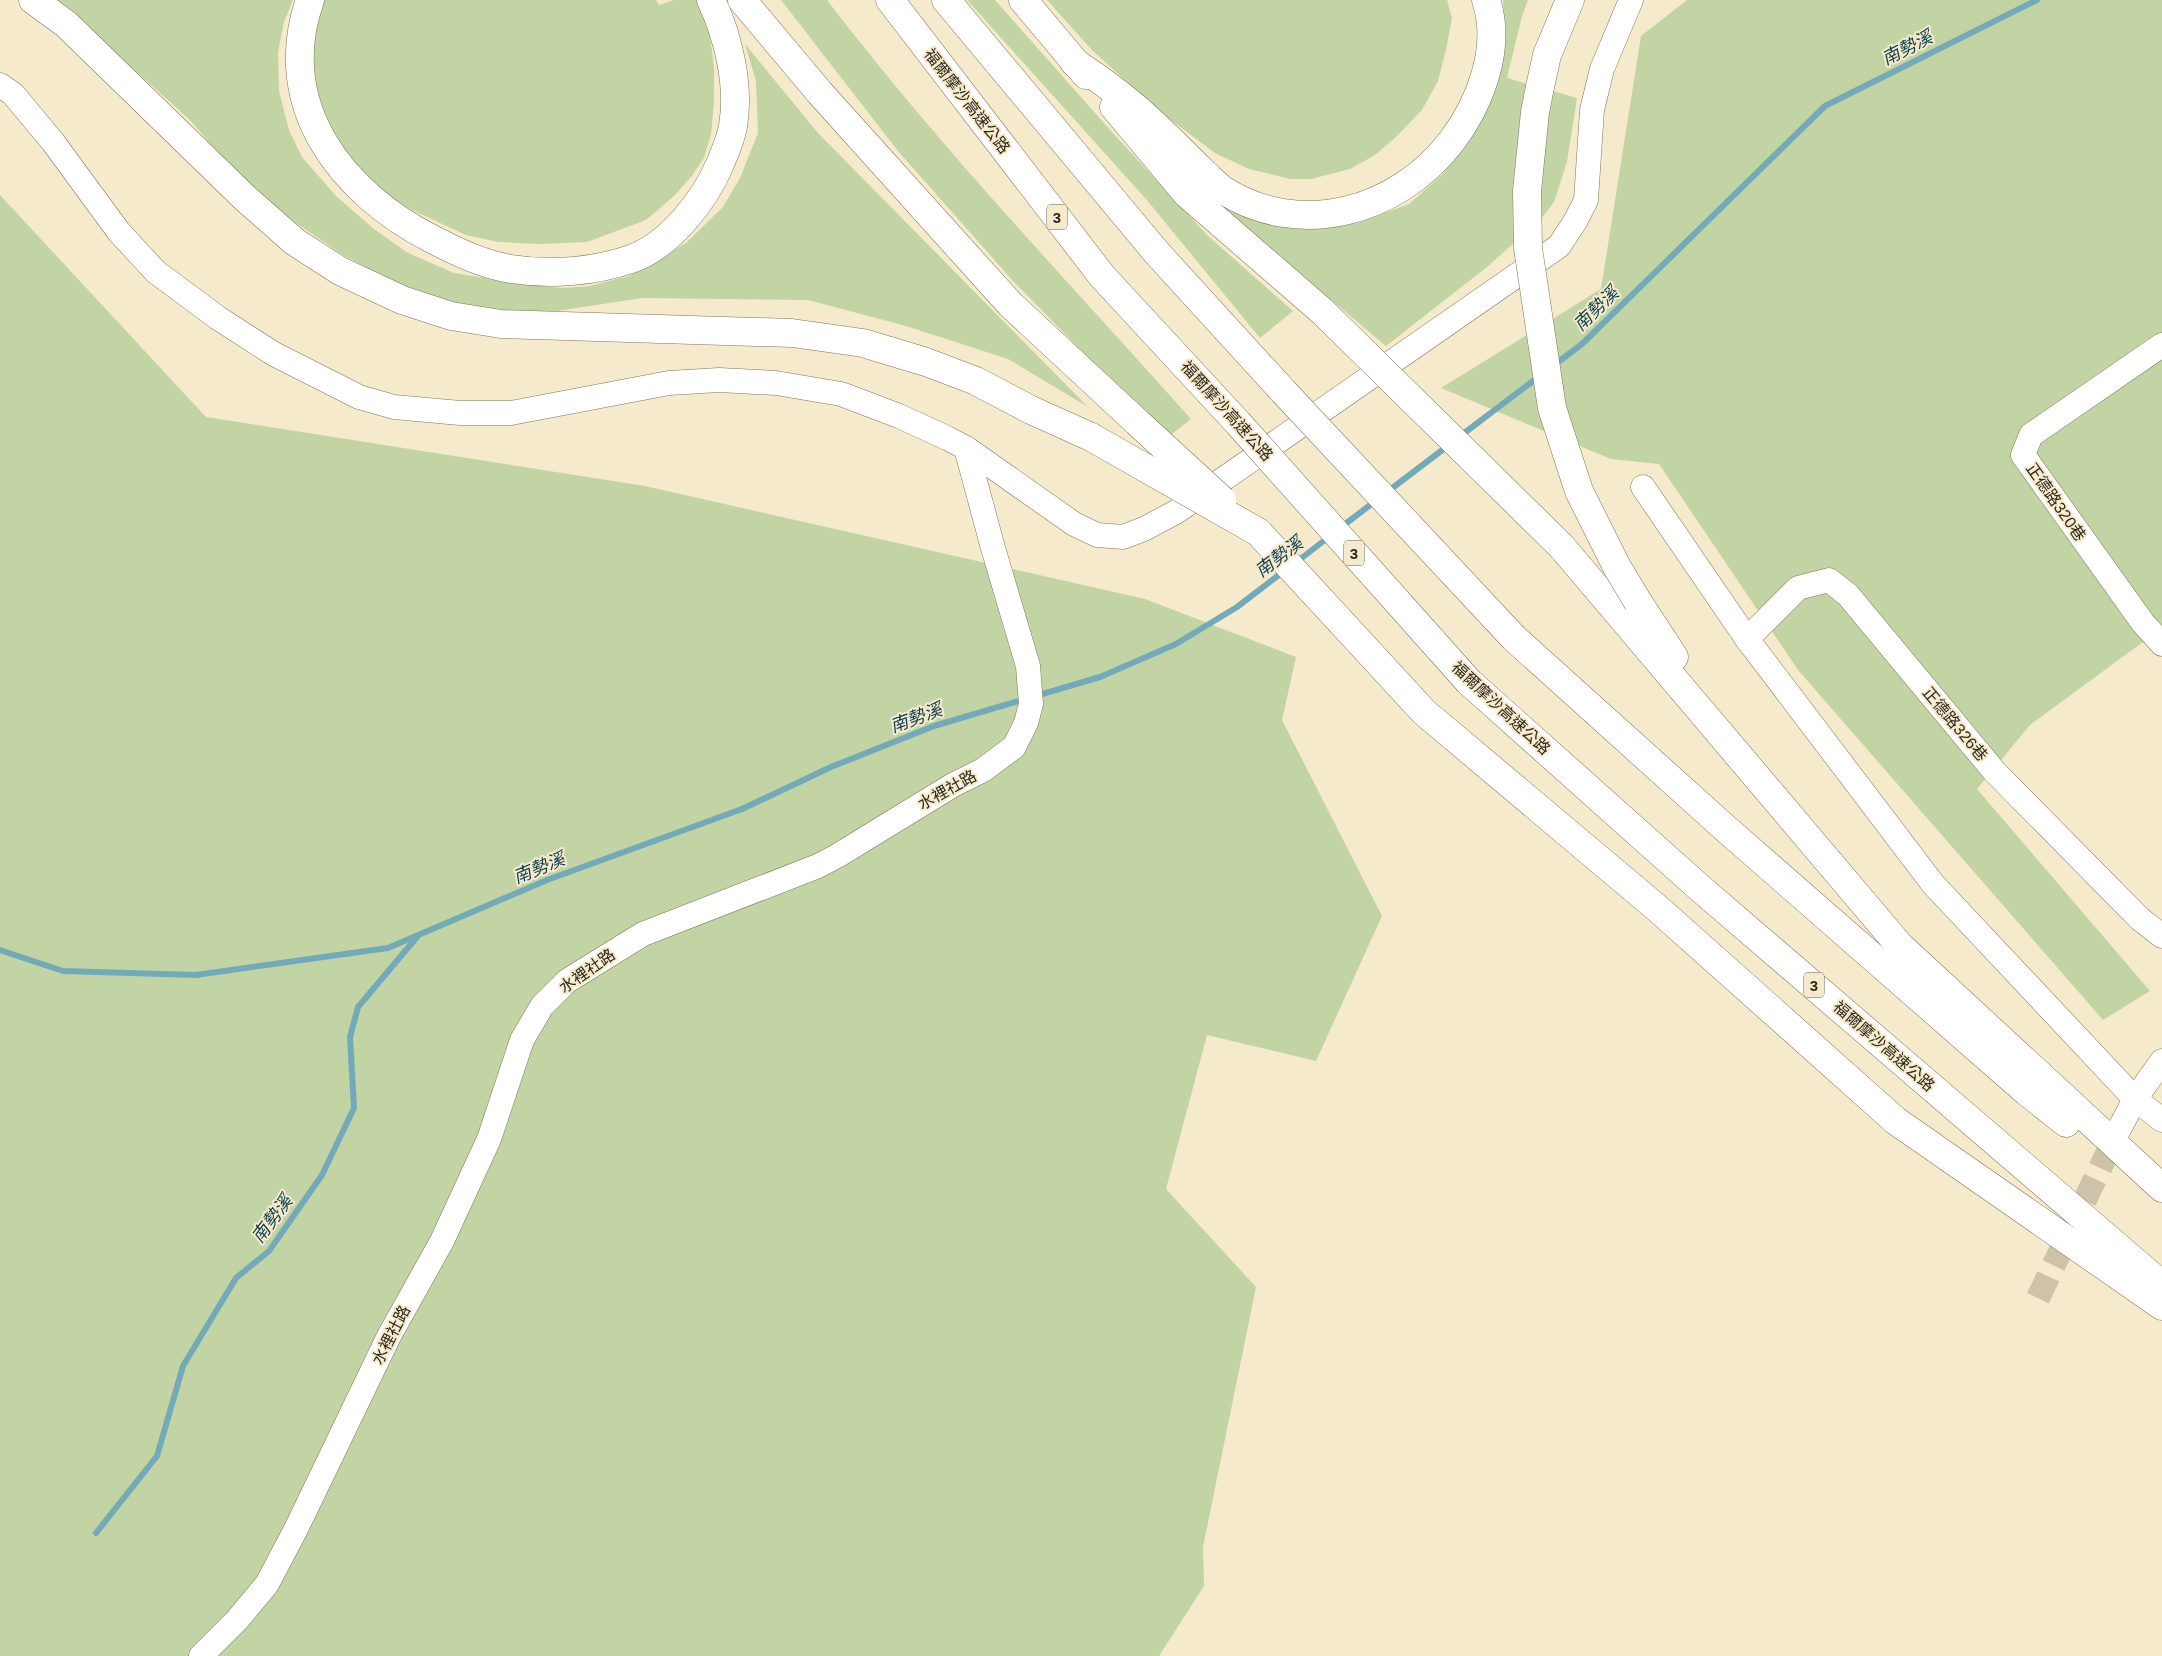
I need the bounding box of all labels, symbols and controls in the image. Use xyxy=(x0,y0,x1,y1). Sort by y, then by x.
water label: 南勢溪 xyxy=(1878,25,1938,69)
street label: 福爾摩沙高速公路 xyxy=(921,45,1013,157)
road number: 3 xyxy=(1047,204,1067,230)
water label: 南勢溪 xyxy=(1570,281,1625,335)
street label: 福爾摩沙高速公路 xyxy=(1178,358,1276,464)
street label: 正德路320巷 xyxy=(2023,460,2089,544)
water label: 南勢溪 xyxy=(1251,531,1309,581)
road number: 3 xyxy=(1344,540,1364,566)
street label: 福爾摩沙高速公路 xyxy=(1448,658,1554,758)
street label: 正德路326巷 xyxy=(1919,684,1991,764)
water label: 南勢溪 xyxy=(887,698,948,737)
street label: 水裡社路 xyxy=(915,767,979,813)
water label: 南勢溪 xyxy=(510,847,571,887)
street label: 水裡社路 xyxy=(556,946,618,996)
road number: 3 xyxy=(1804,972,1824,998)
street label: 福爾摩沙高速公路 xyxy=(1830,998,1938,1094)
water label: 南勢溪 xyxy=(248,1189,298,1247)
street label: 水裡社路 xyxy=(369,1303,413,1367)

